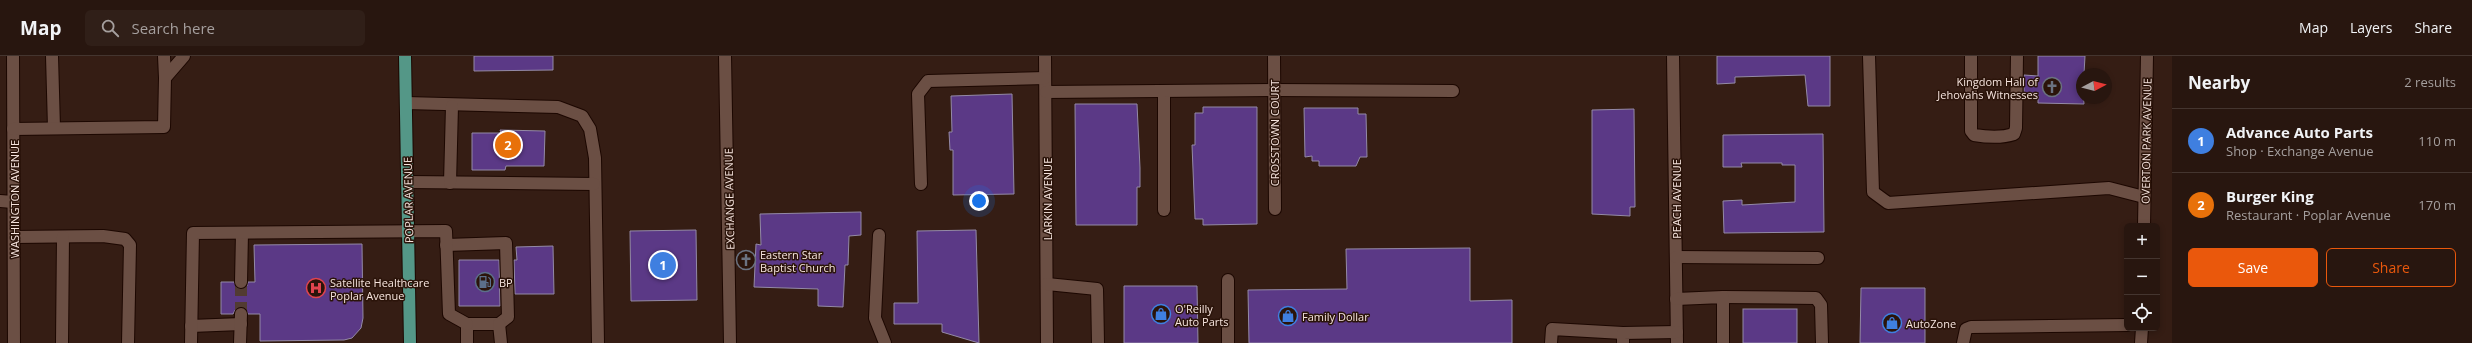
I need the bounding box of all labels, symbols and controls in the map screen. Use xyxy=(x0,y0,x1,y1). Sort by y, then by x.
search box xyxy=(85,10,365,46)
text: Map xyxy=(20,15,61,41)
icon: search xyxy=(99,17,121,39)
text: Search here xyxy=(131,18,215,38)
text: Map xyxy=(2299,18,2328,37)
text: Layers xyxy=(2350,18,2392,37)
text: Share xyxy=(2414,18,2452,37)
north arrow xyxy=(2076,68,2112,104)
text: Nearby xyxy=(2188,71,2250,94)
text: 2 results xyxy=(2404,73,2456,91)
place label: Kingdom Hall of Jehovahs Witnesses xyxy=(1936,74,2039,102)
church icon: Kingdom Hall of Jehovahs Witnesses xyxy=(2041,76,2063,98)
street label: OVERTON PARK AVENUE xyxy=(2137,78,2155,204)
street label: CROSSTOWN COURT xyxy=(1267,80,1282,186)
text: Advance Auto Parts xyxy=(2226,122,2373,142)
pin: 2 xyxy=(495,130,521,160)
text: 1 xyxy=(2197,132,2205,150)
text: 110 m xyxy=(2418,132,2456,150)
street label: WASHINGTON AVENUE xyxy=(7,140,22,258)
text: Shop · Exchange Avenue xyxy=(2226,142,2373,160)
street label: EXCHANGE AVENUE xyxy=(721,148,737,250)
street label: POPLAR AVENUE xyxy=(400,157,416,243)
street label: LARKIN AVENUE xyxy=(1040,158,1055,240)
street label: PEACH AVENUE xyxy=(1669,159,1684,239)
text: Burger King xyxy=(2226,186,2314,206)
your location xyxy=(969,191,989,211)
text: 2 xyxy=(2197,196,2205,214)
text: 170 m xyxy=(2418,196,2456,214)
text: Restaurant · Poplar Avenue xyxy=(2226,206,2391,224)
map controls xyxy=(2124,223,2160,331)
button: + xyxy=(2124,223,2160,259)
place label: Eastern Star Baptist Church xyxy=(760,247,836,275)
button: Save xyxy=(2188,248,2318,287)
button: Share xyxy=(2326,248,2456,287)
church icon: Eastern Star Baptist Church xyxy=(735,249,757,271)
pin: 1 xyxy=(650,250,676,280)
button: − xyxy=(2124,259,2160,295)
fuel station icon: BP xyxy=(474,271,496,293)
place label: Satellite Healthcare Poplar Avenue xyxy=(330,275,429,303)
place label: BP xyxy=(499,275,513,290)
hospital icon: Satellite Healthcare Poplar Avenue xyxy=(305,277,327,299)
button: locate xyxy=(2124,295,2160,331)
place label: O'Reilly Auto Parts xyxy=(1175,301,1229,329)
shop icon: O'Reilly Auto Parts xyxy=(1150,303,1172,325)
shop icon: Family Dollar xyxy=(1277,305,1299,327)
place label: Family Dollar xyxy=(1302,309,1369,324)
shop icon: AutoZone xyxy=(1881,312,1903,334)
place label: AutoZone xyxy=(1906,316,1956,331)

